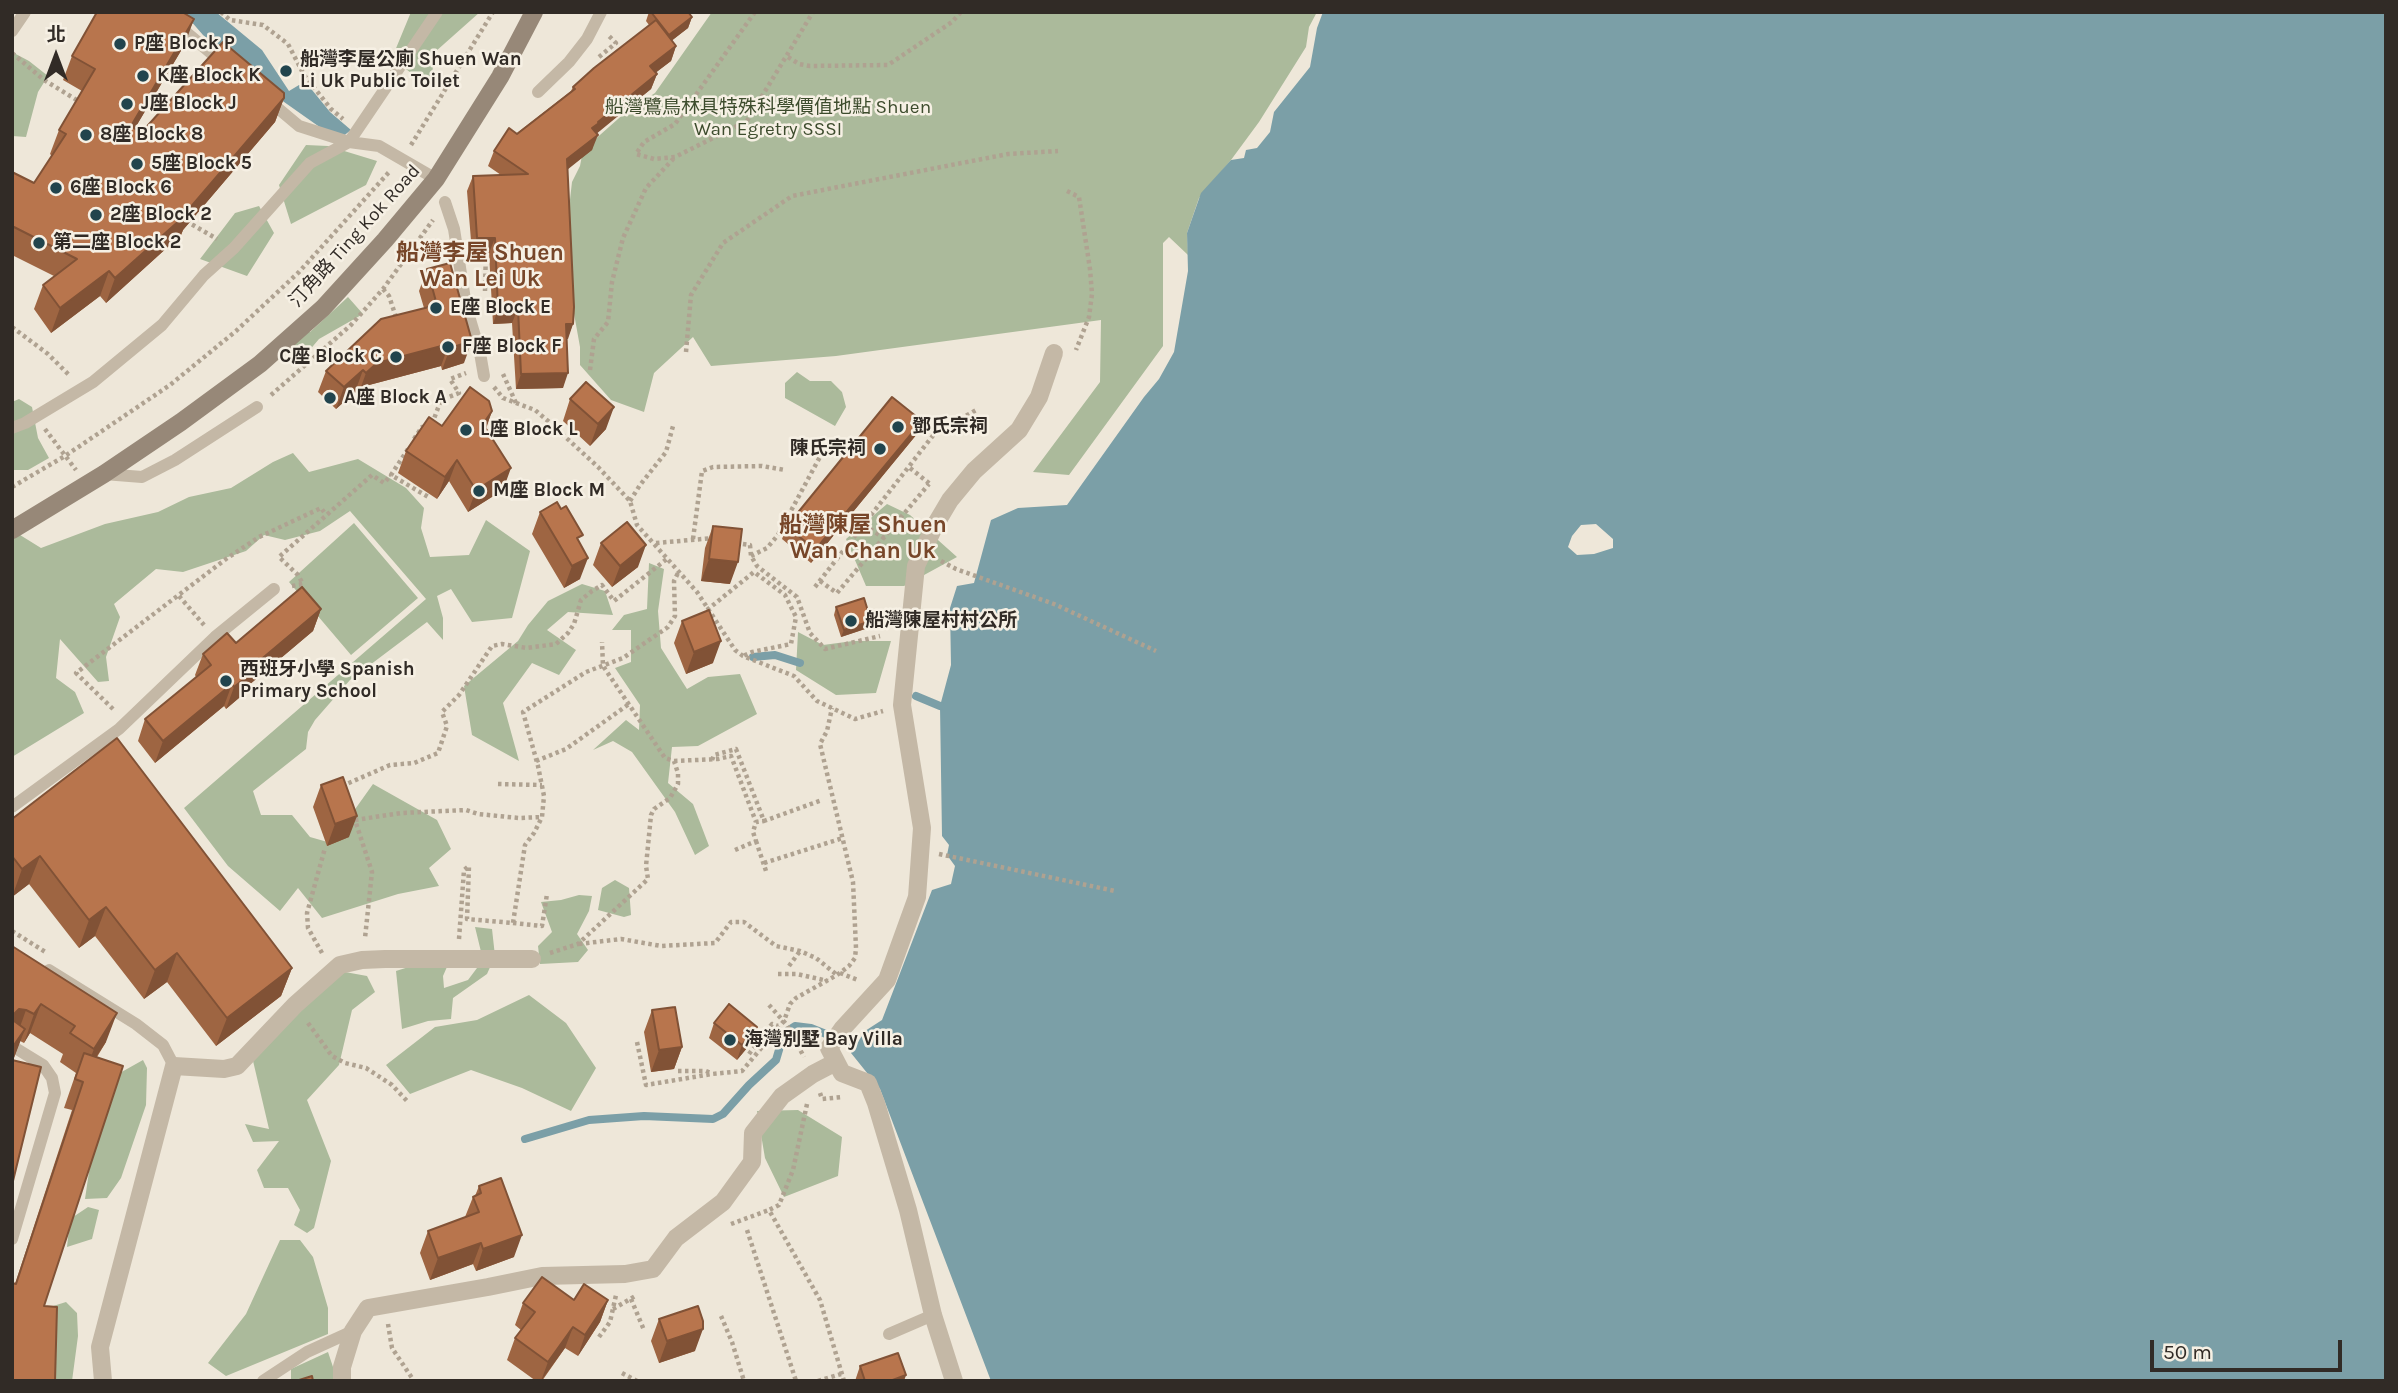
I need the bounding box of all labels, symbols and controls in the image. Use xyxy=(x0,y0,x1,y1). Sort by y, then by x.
north arrow xyxy=(21,21,91,91)
text: 北 xyxy=(46,24,66,46)
place label: P座 Block P xyxy=(134,33,235,55)
marker: P座 Block P xyxy=(112,36,128,52)
place label: 船灣李屋公廁 Shuen Wan Li Uk Public Toilet xyxy=(300,49,522,93)
marker: 船灣李屋公廁 Shuen Wan Li Uk Public Toilet xyxy=(278,63,294,79)
place label: K座 Block K xyxy=(157,65,261,87)
marker: K座 Block K xyxy=(135,68,151,84)
place label: J座 Block J xyxy=(141,93,237,115)
marker: J座 Block J xyxy=(119,96,135,112)
park label: 船灣鷺鳥林具特殊科學價值地點 Shuen Wan Egretry SSSI xyxy=(605,97,931,141)
place label: 8座 Block 8 xyxy=(100,124,203,146)
marker: 8座 Block 8 xyxy=(78,127,94,143)
place label: 5座 Block 5 xyxy=(151,153,252,175)
marker: 5座 Block 5 xyxy=(129,156,145,172)
street label: 汀角路 Ting Kok Road xyxy=(285,160,425,312)
place label: 6座 Block 6 xyxy=(70,177,172,199)
marker: 6座 Block 6 xyxy=(48,180,64,196)
place label: 2座 Block 2 xyxy=(110,204,212,226)
marker: 2座 Block 2 xyxy=(88,207,104,223)
place label: 第二座 Block 2 xyxy=(53,232,181,254)
marker: 第二座 Block 2 xyxy=(31,235,47,251)
district label: 船灣李屋 Shuen Wan Lei Uk xyxy=(396,239,564,293)
place label: E座 Block E xyxy=(450,297,551,319)
marker: E座 Block E xyxy=(428,300,444,316)
place label: F座 Block F xyxy=(462,336,562,358)
marker: F座 Block F xyxy=(440,339,456,355)
place label: C座 Block C xyxy=(279,346,382,368)
marker: C座 Block C xyxy=(388,349,404,365)
place label: A座 Block A xyxy=(344,387,447,409)
marker: A座 Block A xyxy=(322,390,338,406)
place label: 鄧氏宗祠 xyxy=(912,416,988,438)
place label: L座 Block L xyxy=(480,419,578,441)
marker: 鄧氏宗祠 xyxy=(890,419,906,435)
marker: L座 Block L xyxy=(458,422,474,438)
place label: 陳氏宗祠 xyxy=(790,438,866,460)
marker: 陳氏宗祠 xyxy=(872,441,888,457)
place label: M座 Block M xyxy=(493,480,605,502)
marker: M座 Block M xyxy=(471,483,487,499)
district label: 船灣陳屋 Shuen Wan Chan Uk xyxy=(779,511,947,565)
place label: 船灣陳屋村村公所 xyxy=(865,610,1017,632)
marker: 船灣陳屋村村公所 xyxy=(843,613,859,629)
place label: 西班牙小學 Spanish Primary School xyxy=(240,659,415,703)
marker: 西班牙小學 Spanish Primary School xyxy=(218,673,234,689)
place label: 海灣別墅 Bay Villa xyxy=(744,1029,903,1051)
marker: 海灣別墅 Bay Villa xyxy=(722,1032,738,1048)
scale bar xyxy=(2153,1326,2346,1370)
text: 50 m xyxy=(2163,1340,2212,1364)

